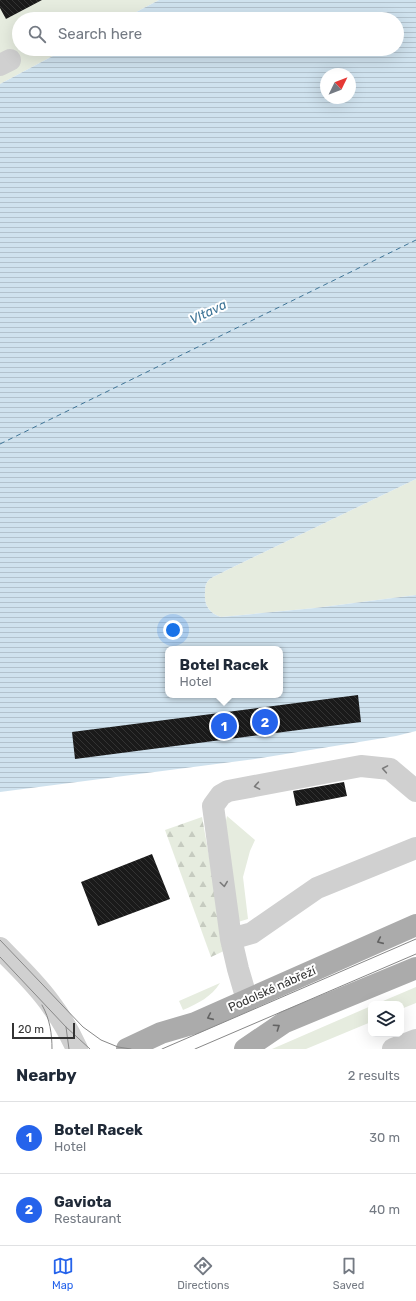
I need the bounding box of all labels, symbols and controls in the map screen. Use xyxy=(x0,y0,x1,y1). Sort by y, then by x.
search box xyxy=(12,12,404,56)
icon: search xyxy=(26,23,48,45)
text: Search here xyxy=(58,25,142,43)
north arrow xyxy=(320,68,356,104)
water label: Vltava xyxy=(187,297,229,327)
your location xyxy=(163,620,183,640)
popup xyxy=(165,646,283,698)
text: Botel Racek xyxy=(180,656,268,674)
text: Hotel xyxy=(180,674,212,689)
pin: 2 xyxy=(252,707,278,737)
pin: 1 xyxy=(211,711,237,741)
one-way arrow xyxy=(382,765,388,774)
one-way arrow xyxy=(254,781,260,790)
one-way arrow xyxy=(219,881,228,887)
one-way arrow xyxy=(377,936,385,944)
street label: Podolské nábřeží xyxy=(226,963,319,1015)
map controls xyxy=(368,1001,404,1037)
button: layers xyxy=(368,1001,404,1037)
one-way arrow xyxy=(207,1012,214,1020)
scale bar xyxy=(12,1021,75,1040)
text: 20 m xyxy=(18,1023,44,1036)
one-way arrow xyxy=(273,1024,280,1032)
text: Nearby xyxy=(16,1065,77,1085)
text: 2 results xyxy=(348,1068,400,1083)
text: Botel Racek xyxy=(54,1121,143,1139)
text: 1 xyxy=(26,1130,32,1145)
text: 30 m xyxy=(369,1130,400,1145)
text: Hotel xyxy=(54,1139,86,1154)
text: Gaviota xyxy=(54,1193,112,1211)
text: 2 xyxy=(25,1202,33,1217)
text: 40 m xyxy=(369,1202,400,1217)
text: Restaurant xyxy=(54,1211,121,1226)
tab: Map xyxy=(52,1255,74,1292)
tab: Directions xyxy=(177,1255,229,1292)
tab: Saved xyxy=(333,1255,364,1292)

